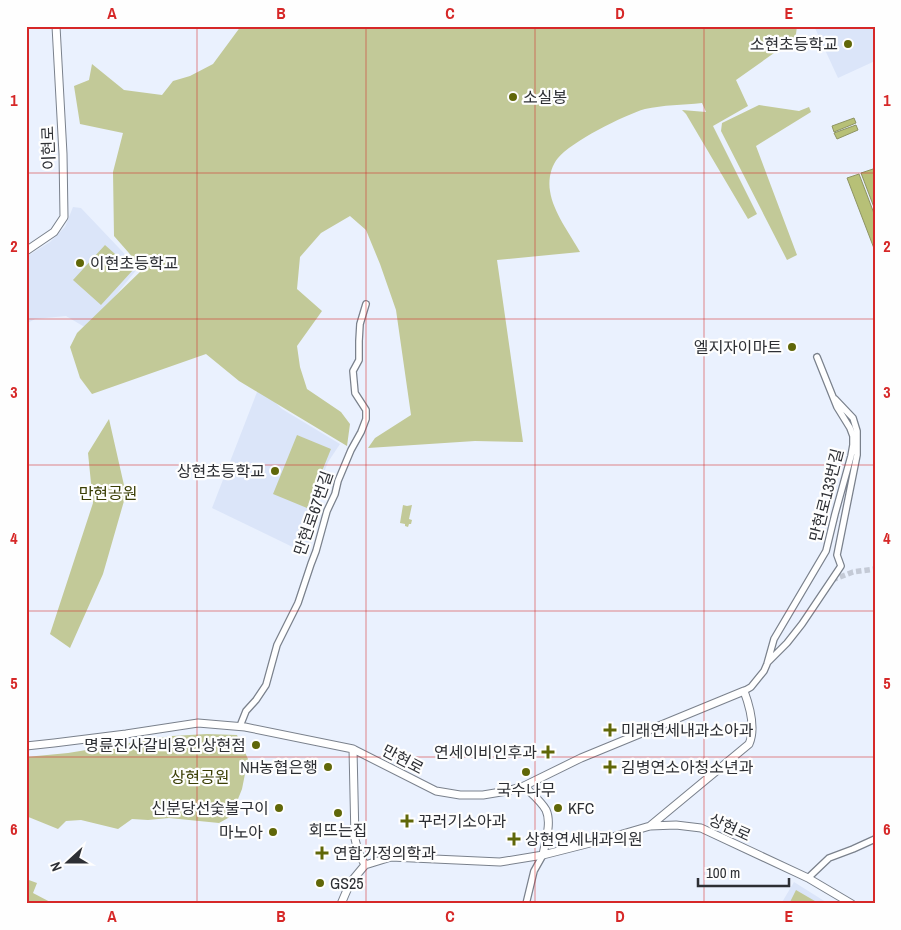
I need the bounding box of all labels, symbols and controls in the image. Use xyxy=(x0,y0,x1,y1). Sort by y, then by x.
text: A xyxy=(107,2,117,24)
text: B xyxy=(276,2,286,24)
text: C xyxy=(445,2,455,24)
text: D xyxy=(615,2,625,24)
text: E xyxy=(785,2,794,24)
place label: 소현초등학교 xyxy=(750,33,838,55)
marker: 소현초등학교 xyxy=(842,38,854,50)
place label: 소실봉 xyxy=(523,86,567,108)
text: 1 xyxy=(10,89,18,111)
text: 1 xyxy=(883,89,891,111)
marker: 소실봉 xyxy=(507,91,519,103)
street label: 이현로 xyxy=(36,125,60,170)
text: 2 xyxy=(10,235,18,257)
text: 2 xyxy=(883,235,891,257)
place label: 이현초등학교 xyxy=(90,252,178,274)
marker: 이현초등학교 xyxy=(74,257,86,269)
place label: 엘지자이마트 xyxy=(694,336,782,358)
marker: 엘지자이마트 xyxy=(786,341,798,353)
text: 3 xyxy=(10,381,18,403)
text: 3 xyxy=(883,381,891,403)
street label: 만현로133번길 xyxy=(804,446,848,544)
place label: 상현초등학교 xyxy=(177,460,265,482)
marker: 상현초등학교 xyxy=(269,465,281,477)
street label: 만현로67번길 xyxy=(288,468,338,558)
park label: 만현공원 xyxy=(79,482,137,504)
text: 4 xyxy=(10,527,18,549)
text: 4 xyxy=(883,527,891,549)
text: 5 xyxy=(10,672,18,694)
text: 5 xyxy=(883,672,891,694)
place label: 미래연세내과소아과 xyxy=(621,719,754,741)
marker: 미래연세내과소아과 xyxy=(603,723,617,737)
place label: 명륜진사갈비용인상현점 xyxy=(84,734,246,756)
marker: 명륜진사갈비용인상현점 xyxy=(250,739,262,751)
street label: 만현로 xyxy=(378,739,428,779)
place label: 연세이비인후과 xyxy=(434,741,537,763)
marker: 연세이비인후과 xyxy=(541,745,555,759)
place label: NH농협은행 xyxy=(240,756,318,778)
place label: 김병연소아청소년과 xyxy=(621,756,754,778)
marker: 김병연소아청소년과 xyxy=(603,760,617,774)
marker: NH농협은행 xyxy=(322,761,334,773)
park label: 상현공원 xyxy=(171,766,229,788)
marker: 국수나무 xyxy=(520,766,532,778)
place label: 국수나무 xyxy=(497,779,556,801)
place label: 신분당선숯불구이 xyxy=(151,797,269,819)
place label: KFC xyxy=(568,797,594,819)
marker: 신분당선숯불구이 xyxy=(273,802,285,814)
marker: KFC xyxy=(552,802,564,814)
marker: 회뜨는집 xyxy=(332,807,344,819)
street label: 상현로 xyxy=(705,808,755,846)
place label: 꾸러기소아과 xyxy=(418,810,507,832)
marker: 꾸러기소아과 xyxy=(400,814,414,828)
text: 6 xyxy=(10,818,18,840)
text: 6 xyxy=(883,818,891,840)
place label: 회뜨는집 xyxy=(309,819,367,841)
place label: 마노아 xyxy=(219,821,263,843)
marker: 마노아 xyxy=(267,826,279,838)
place label: 상현연세내과의원 xyxy=(525,828,643,850)
marker: 상현연세내과의원 xyxy=(507,832,521,846)
north arrow xyxy=(42,838,92,888)
place label: 연합가정의학과 xyxy=(333,842,436,864)
marker: 연합가정의학과 xyxy=(315,846,329,860)
scale bar xyxy=(698,855,790,887)
text: N xyxy=(46,860,66,874)
text: 100 m xyxy=(706,862,740,883)
place label: GS25 xyxy=(330,872,364,894)
marker: GS25 xyxy=(314,877,326,889)
text: A xyxy=(107,905,117,927)
text: B xyxy=(276,905,286,927)
text: C xyxy=(445,905,455,927)
text: D xyxy=(615,905,625,927)
text: E xyxy=(785,905,794,927)

